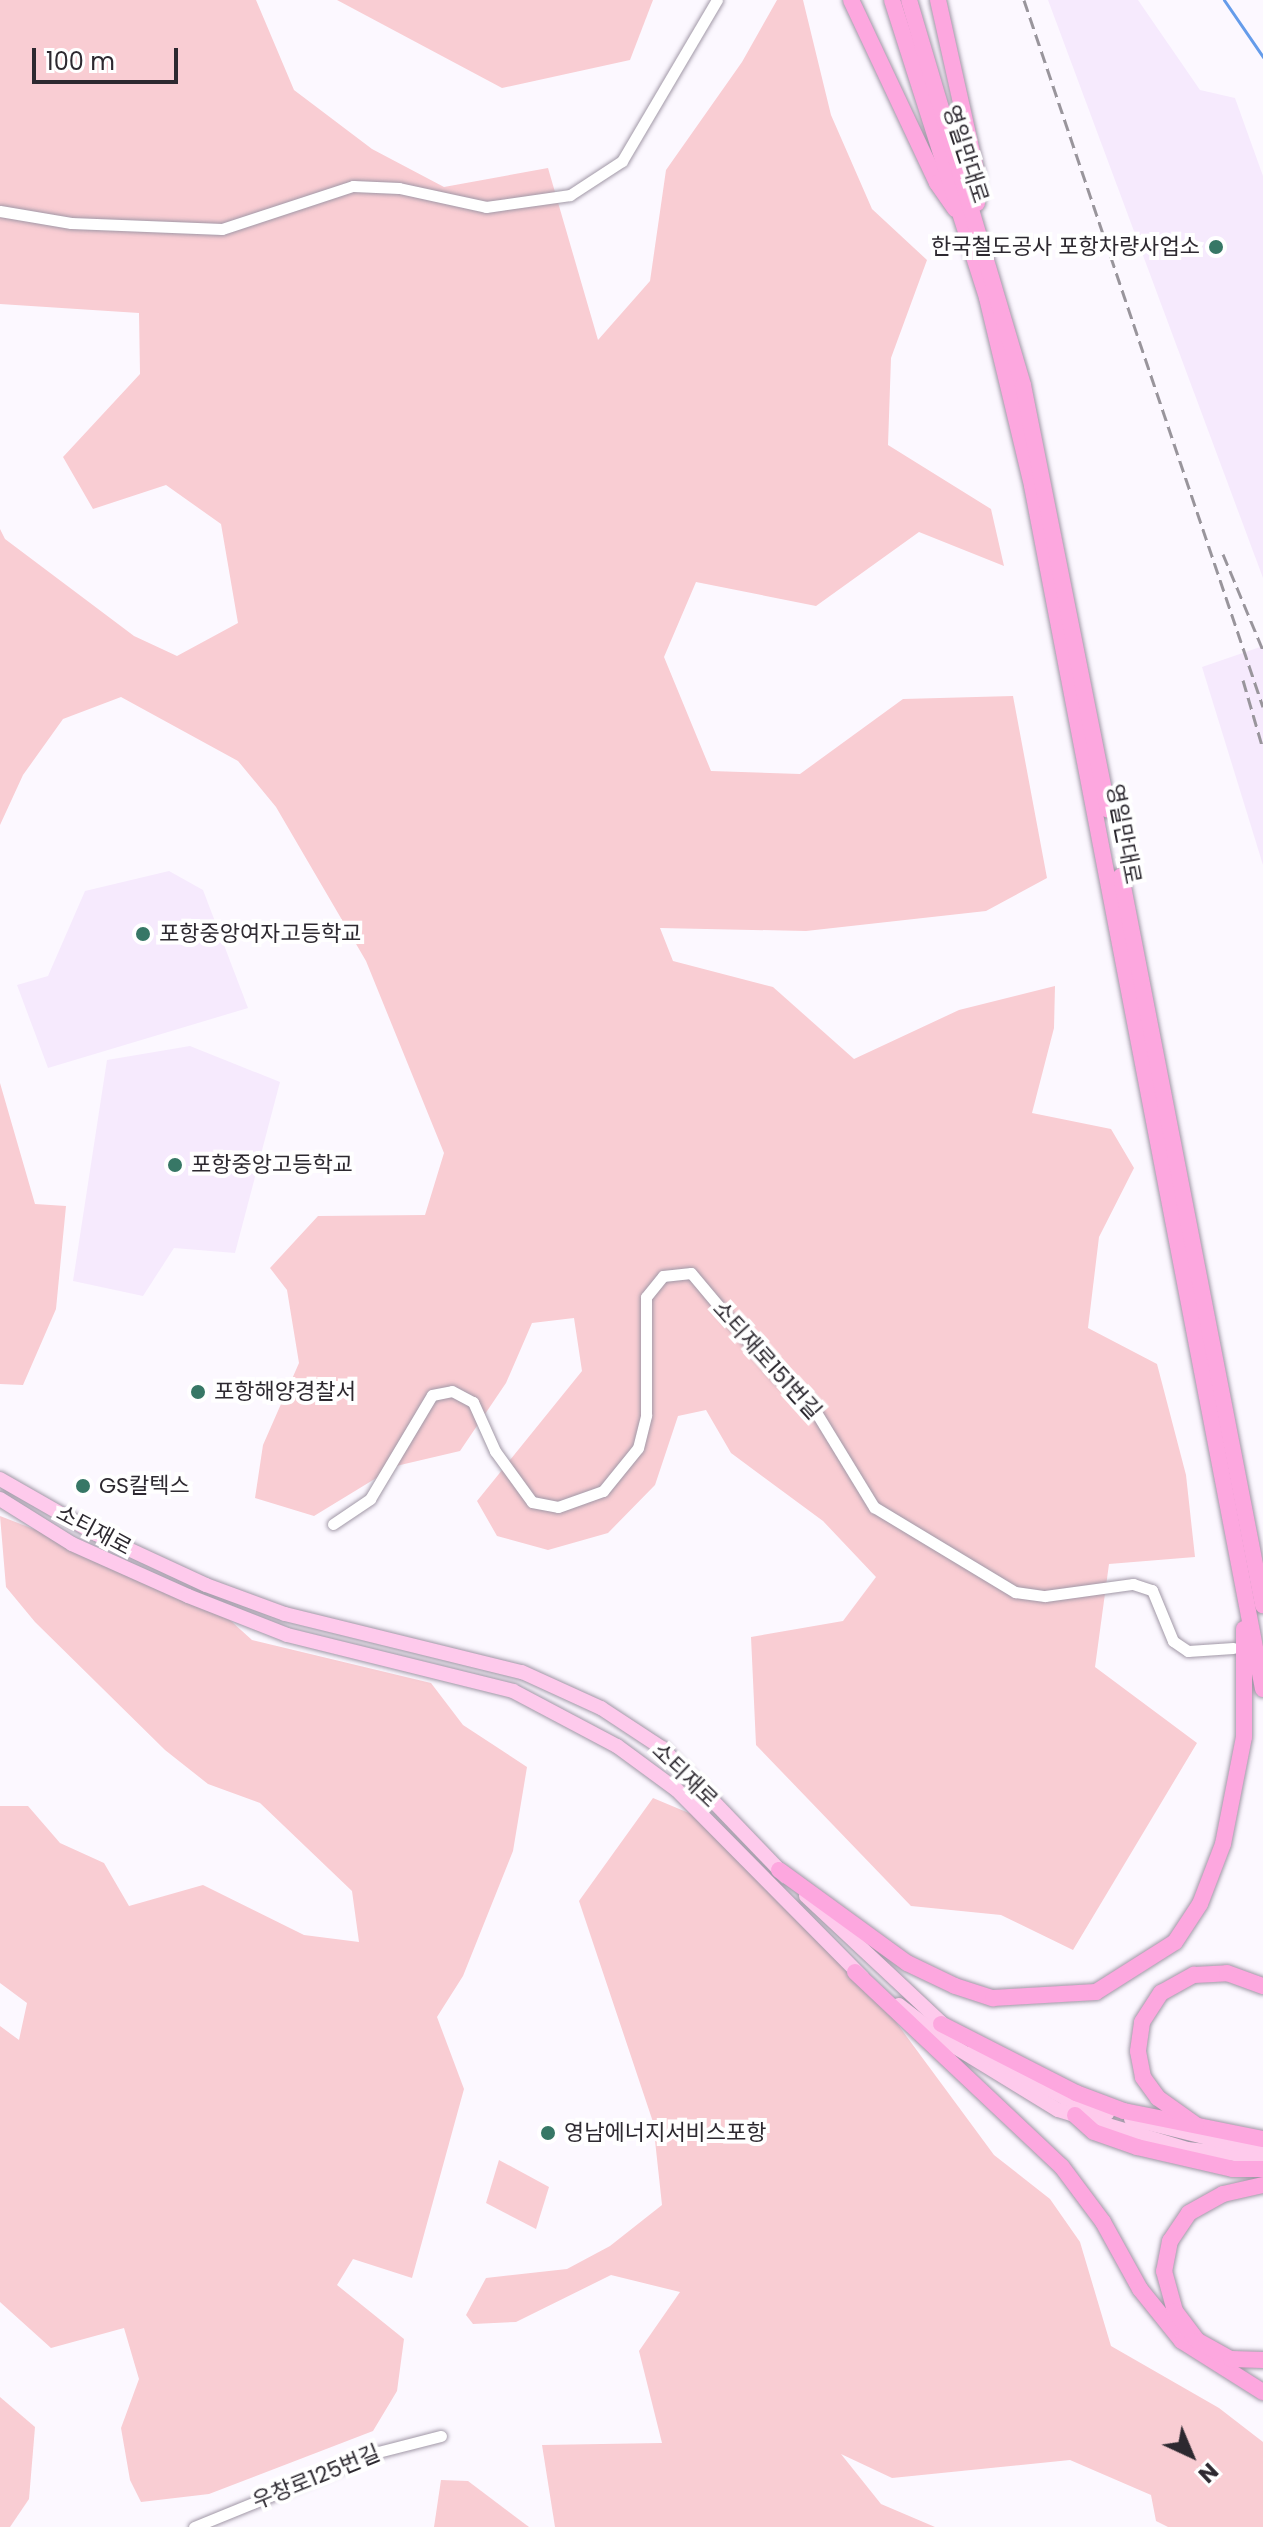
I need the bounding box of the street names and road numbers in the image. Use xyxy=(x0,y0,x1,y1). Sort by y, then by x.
street label: 영일만대로 xyxy=(938,102,994,206)
street label: 영일만대로 xyxy=(1101,782,1147,886)
street label: 소티재로151번길 xyxy=(707,1296,827,1424)
street label: 소티재로 xyxy=(52,1499,136,1561)
street label: 소티재로 xyxy=(647,1737,723,1813)
street label: 우창로125번길 xyxy=(249,2440,383,2514)

